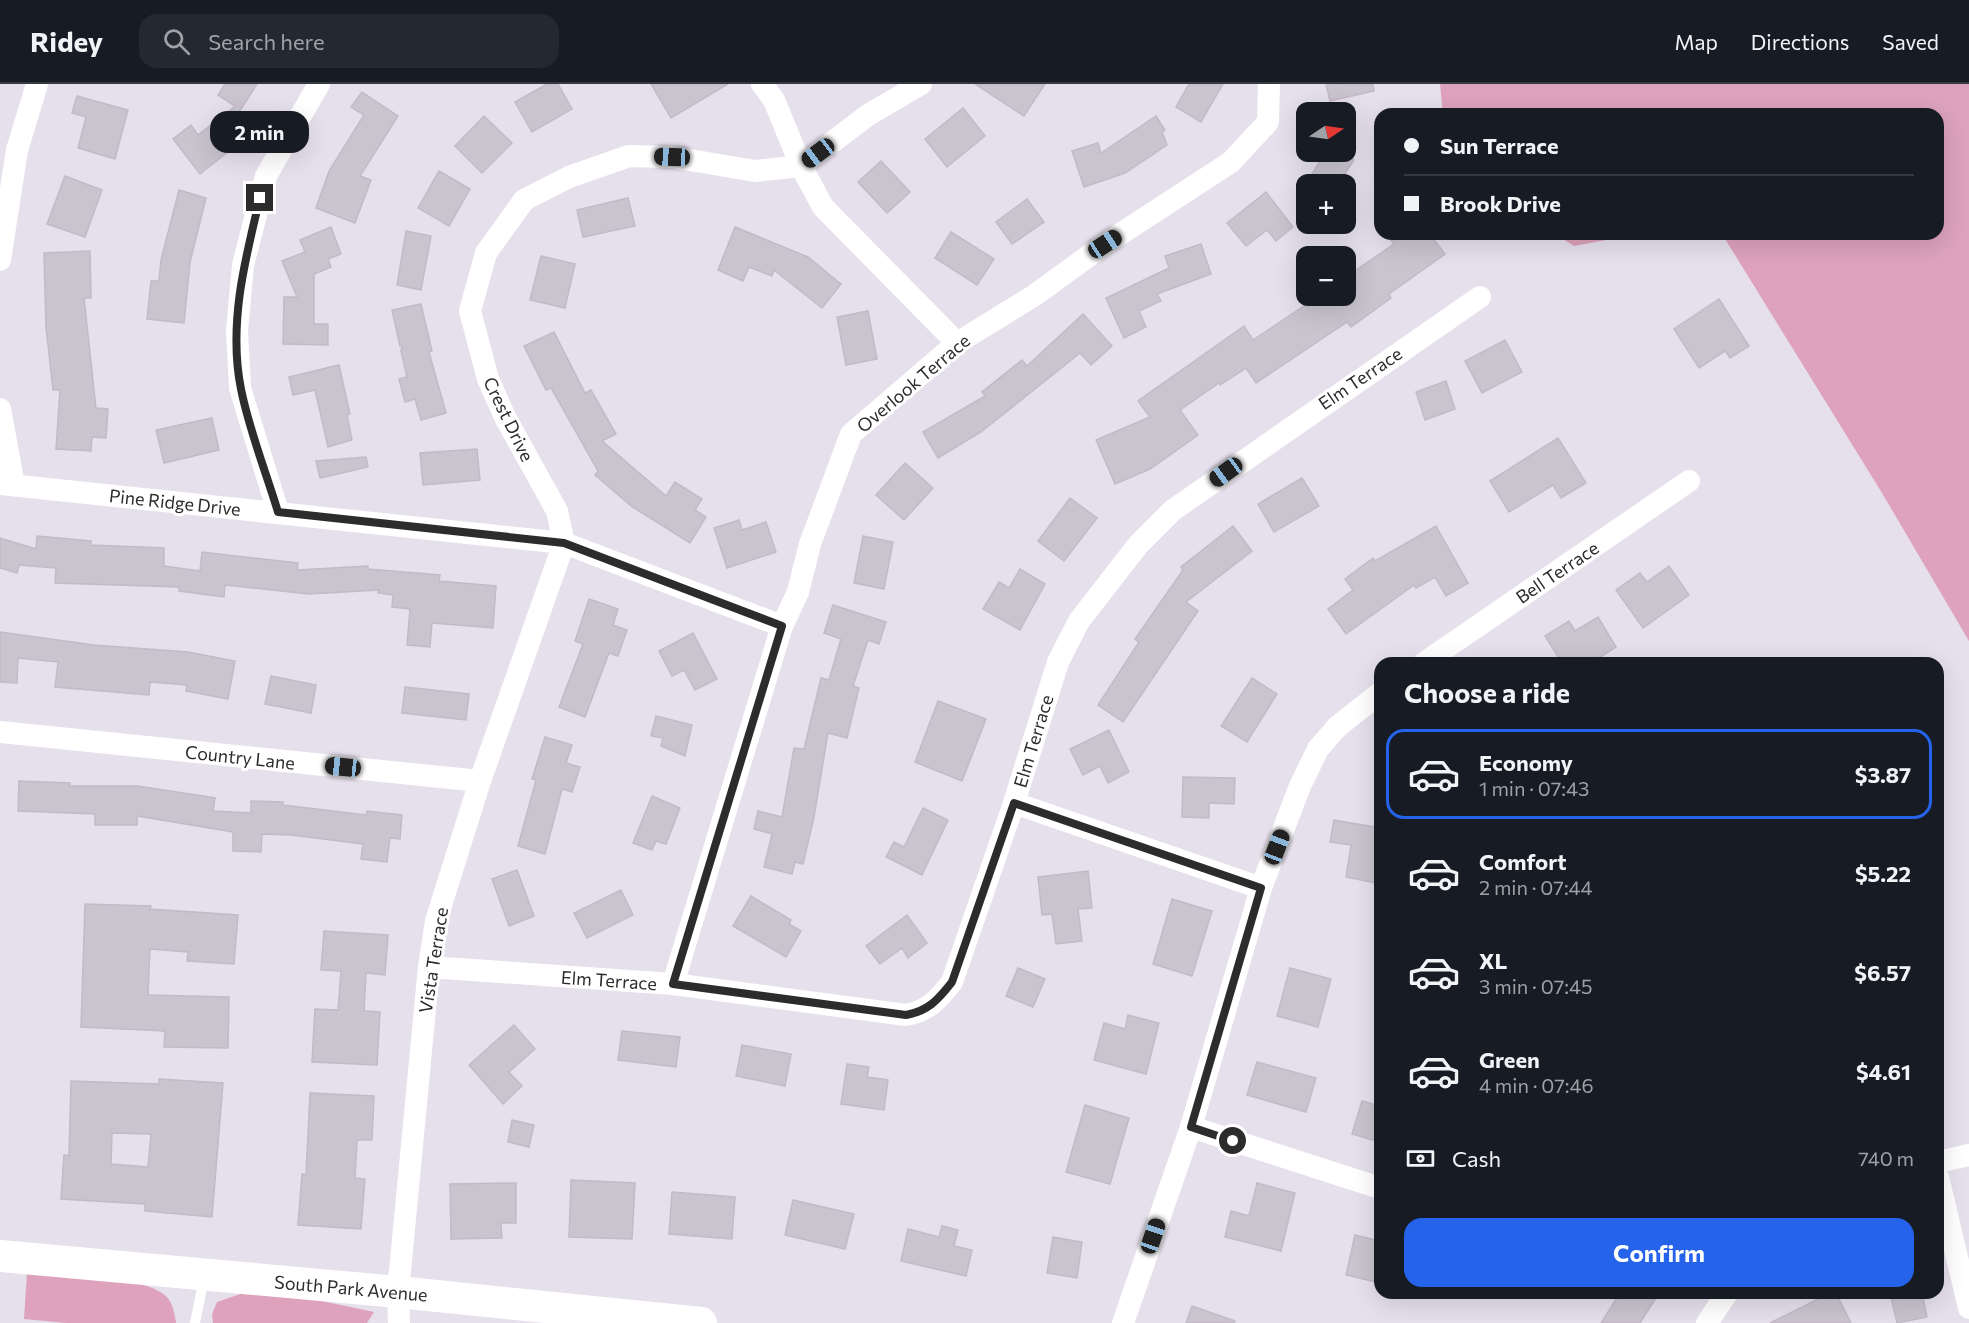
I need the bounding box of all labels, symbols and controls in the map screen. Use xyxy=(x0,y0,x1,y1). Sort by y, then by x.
search box xyxy=(139,14,559,68)
text: Ridey xyxy=(30,24,103,58)
icon: search xyxy=(160,25,193,58)
text: Search here xyxy=(208,28,325,55)
text: Map xyxy=(1675,29,1718,54)
text: Directions xyxy=(1751,29,1849,54)
text: Saved xyxy=(1882,29,1939,54)
north arrow xyxy=(1296,102,1356,162)
map controls xyxy=(1296,102,1356,306)
callout: 2 min xyxy=(210,111,310,153)
text: 2 min xyxy=(235,120,284,144)
text: Sun Terrace xyxy=(1440,132,1559,159)
car xyxy=(798,135,838,171)
car xyxy=(654,147,690,167)
button: + xyxy=(1296,174,1356,234)
route end xyxy=(246,184,273,211)
text: Brook Drive xyxy=(1440,190,1561,217)
car xyxy=(1085,227,1125,261)
button: − xyxy=(1296,246,1356,306)
street label: Overlook Terrace xyxy=(852,329,974,437)
street label: Elm Terrace xyxy=(1314,342,1406,414)
street label: Crest Drive xyxy=(479,373,539,465)
car xyxy=(1206,454,1246,490)
street label: Pine Ridge Drive xyxy=(108,484,242,520)
street label: Bell Terrace xyxy=(1511,536,1603,608)
text: Choose a ride xyxy=(1404,676,1570,709)
street label: Elm Terrace xyxy=(1008,692,1058,790)
street label: Country Lane xyxy=(184,740,296,774)
icon: car xyxy=(1407,747,1461,801)
text: Economy xyxy=(1479,749,1573,776)
car xyxy=(324,756,362,778)
text: $3.87 xyxy=(1855,761,1911,788)
text: 1 min · 07:43 xyxy=(1479,776,1589,800)
car xyxy=(1262,827,1292,867)
icon: car xyxy=(1407,846,1461,900)
text: Comfort xyxy=(1479,848,1567,875)
text: $5.22 xyxy=(1855,860,1911,887)
text: 2 min · 07:44 xyxy=(1479,875,1593,899)
street label: Vista Terrace xyxy=(414,905,452,1015)
icon: car xyxy=(1407,945,1461,999)
text: XL xyxy=(1479,947,1507,974)
text: $6.57 xyxy=(1854,959,1911,986)
street label: Elm Terrace xyxy=(560,966,658,994)
text: 3 min · 07:45 xyxy=(1479,974,1592,998)
icon: car xyxy=(1407,1044,1461,1098)
text: Green xyxy=(1479,1046,1540,1073)
text: $4.61 xyxy=(1856,1058,1911,1085)
text: 4 min · 07:46 xyxy=(1479,1073,1594,1097)
route start xyxy=(1219,1127,1246,1154)
icon: cash xyxy=(1404,1142,1437,1175)
text: Cash xyxy=(1452,1145,1501,1172)
text: 740 m xyxy=(1858,1146,1914,1170)
car xyxy=(1139,1216,1167,1256)
button: Confirm xyxy=(1404,1218,1914,1287)
street label: South Park Avenue xyxy=(274,1270,428,1306)

